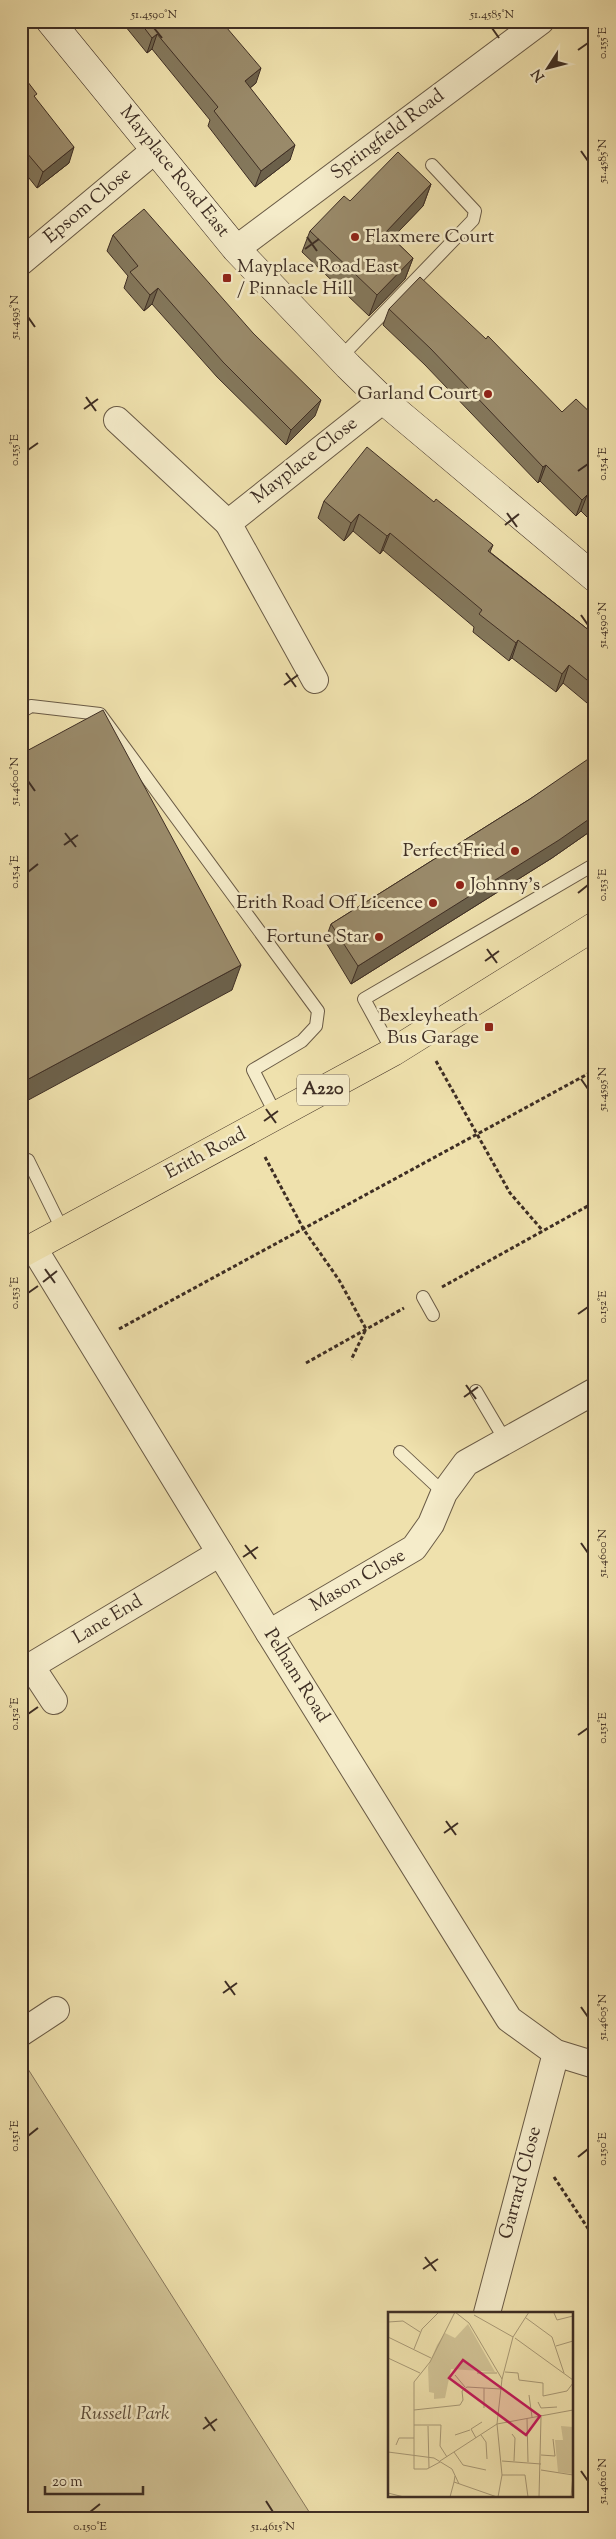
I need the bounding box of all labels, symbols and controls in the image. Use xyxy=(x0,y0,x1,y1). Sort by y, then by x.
text: 51.4590°N xyxy=(130,6,177,24)
text: 51.4585°N xyxy=(469,6,514,24)
text: 0.155°E xyxy=(594,26,612,59)
north arrow xyxy=(524,42,574,92)
text: N xyxy=(528,64,550,85)
street label: Springfield Road xyxy=(325,83,451,187)
street label: Mayplace Road East xyxy=(112,101,236,244)
text: 51.4585°N xyxy=(594,139,612,184)
street label: Epsom Close xyxy=(38,161,138,251)
place label: Flaxmere Court xyxy=(365,224,495,251)
marker: Flaxmere Court xyxy=(349,231,361,243)
place label: Mayplace Road East / Pinnacle Hill xyxy=(237,254,400,303)
marker: Mayplace Road East / Pinnacle Hill xyxy=(221,272,233,284)
text: 51.4595°N xyxy=(6,295,24,340)
place label: Garland Court xyxy=(357,381,478,408)
marker: Garland Court xyxy=(482,388,494,400)
street label: Mayplace Close xyxy=(246,411,364,511)
text: 0.155°E xyxy=(6,433,24,466)
text: 0.154°E xyxy=(594,446,612,481)
text: 51.4590°N xyxy=(594,602,612,649)
text: 51.4600°N xyxy=(6,756,24,806)
place label: Perfect Fried xyxy=(403,838,505,865)
marker: Perfect Fried xyxy=(509,845,521,857)
text: 0.154°E xyxy=(6,854,24,889)
text: 0.153°E xyxy=(594,868,612,901)
place label: Johnny's xyxy=(469,872,540,899)
marker: Johnny's xyxy=(454,879,466,891)
place label: Erith Road Off Licence xyxy=(236,890,423,917)
marker: Erith Road Off Licence xyxy=(427,897,439,909)
place label: Fortune Star xyxy=(266,924,369,951)
marker: Fortune Star xyxy=(373,931,385,943)
place label: Bexleyheath Bus Garage xyxy=(379,1003,479,1052)
marker: Bexleyheath Bus Garage xyxy=(483,1021,495,1033)
text: 51.4595°N xyxy=(594,1067,612,1112)
road number: A220 xyxy=(297,1074,349,1106)
street label: Erith Road xyxy=(161,1121,252,1187)
text: 0.153°E xyxy=(6,1276,24,1309)
text: 0.152°E xyxy=(594,1290,612,1323)
text: 51.4600°N xyxy=(594,1528,612,1578)
street label: Mason Close xyxy=(305,1543,411,1619)
street label: Lane End xyxy=(68,1588,148,1652)
street label: Pelham Road xyxy=(256,1624,336,1728)
text: 0.152°E xyxy=(6,1697,24,1730)
text: 0.151°E xyxy=(594,1711,612,1744)
text: 51.4605°N xyxy=(594,1993,612,2041)
text: 0.151°E xyxy=(6,2119,24,2152)
street label: Garrard Close xyxy=(493,2123,549,2242)
text: 0.150°E xyxy=(594,2131,612,2166)
inset map xyxy=(388,2312,574,2496)
park label: Russell Park xyxy=(80,2401,170,2428)
text: 51.4610°N xyxy=(594,2458,612,2505)
scale bar xyxy=(45,2464,142,2496)
text: 20 m xyxy=(52,2472,83,2493)
text: 0.150°E xyxy=(73,2518,108,2536)
text: 51.4615°N xyxy=(250,2518,295,2536)

